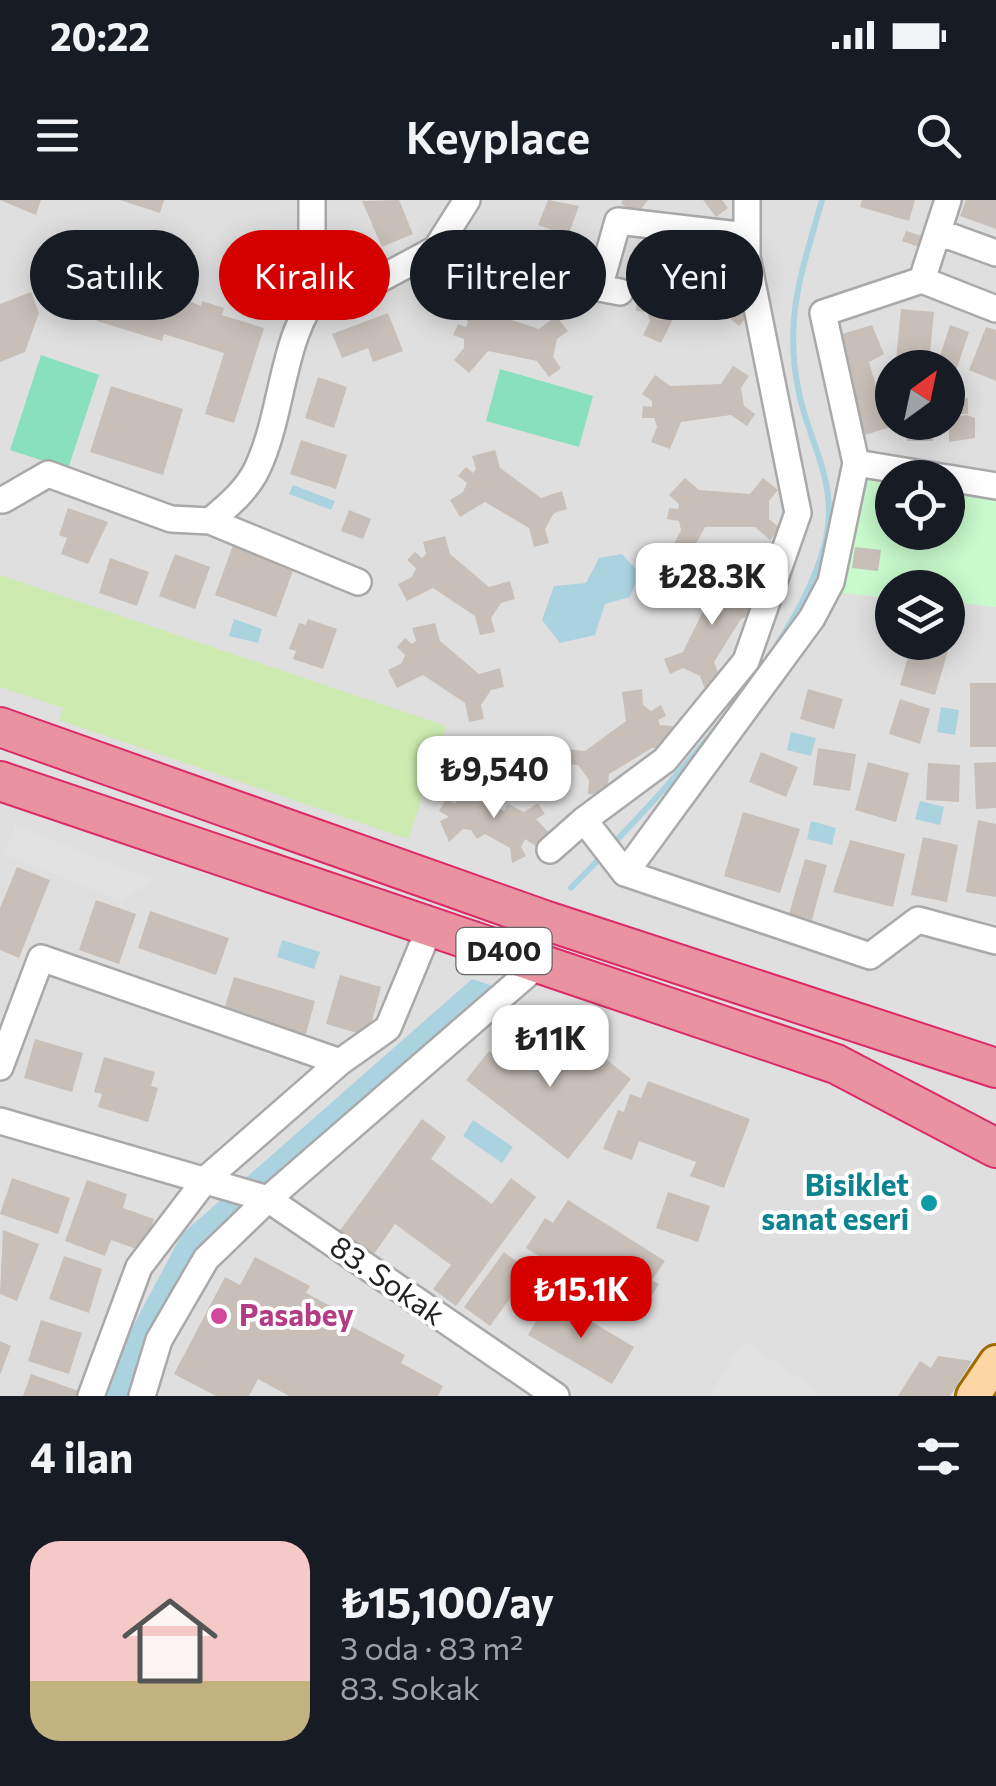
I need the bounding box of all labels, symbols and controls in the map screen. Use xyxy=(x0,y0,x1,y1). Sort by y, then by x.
text: 20:22 xyxy=(50,12,150,59)
icon: menu xyxy=(30,108,85,163)
text: Keyplace xyxy=(406,108,590,163)
icon: search xyxy=(911,108,966,163)
chip: Satılık xyxy=(30,230,199,320)
chip: Kiralık xyxy=(219,230,390,320)
chip: Filtreler xyxy=(410,230,606,320)
chip: Yeni xyxy=(626,230,763,320)
north arrow xyxy=(875,350,965,440)
map controls xyxy=(875,350,965,660)
button: locate xyxy=(875,460,965,550)
pin: ₺28.3K xyxy=(631,543,793,628)
text: ₺28.3K xyxy=(658,555,766,595)
button: layers xyxy=(875,570,965,660)
pin: ₺9,540 xyxy=(413,736,575,821)
text: ₺9,540 xyxy=(439,748,549,788)
road number: D400 xyxy=(456,928,552,974)
pin: ₺11K xyxy=(491,1005,609,1090)
text: ₺11K xyxy=(514,1017,586,1057)
place label: Bisiklet sanat eseri xyxy=(761,1165,909,1236)
marker: Bisiklet sanat eseri xyxy=(918,1192,940,1214)
street label: 83. Sokak xyxy=(324,1226,453,1332)
pin: ₺15.1K xyxy=(500,1256,662,1341)
text: ₺15.1K xyxy=(533,1268,629,1308)
place label: Pasabey xyxy=(239,1295,354,1332)
marker: Pasabey xyxy=(208,1305,230,1327)
icon: filters xyxy=(911,1429,966,1484)
text: 4 ilan xyxy=(30,1430,133,1482)
text: ₺15,100/ay xyxy=(340,1575,554,1627)
icon: home xyxy=(110,1581,230,1701)
text: 3 oda · 83 m² xyxy=(340,1627,523,1667)
text: 83. Sokak xyxy=(340,1667,480,1707)

